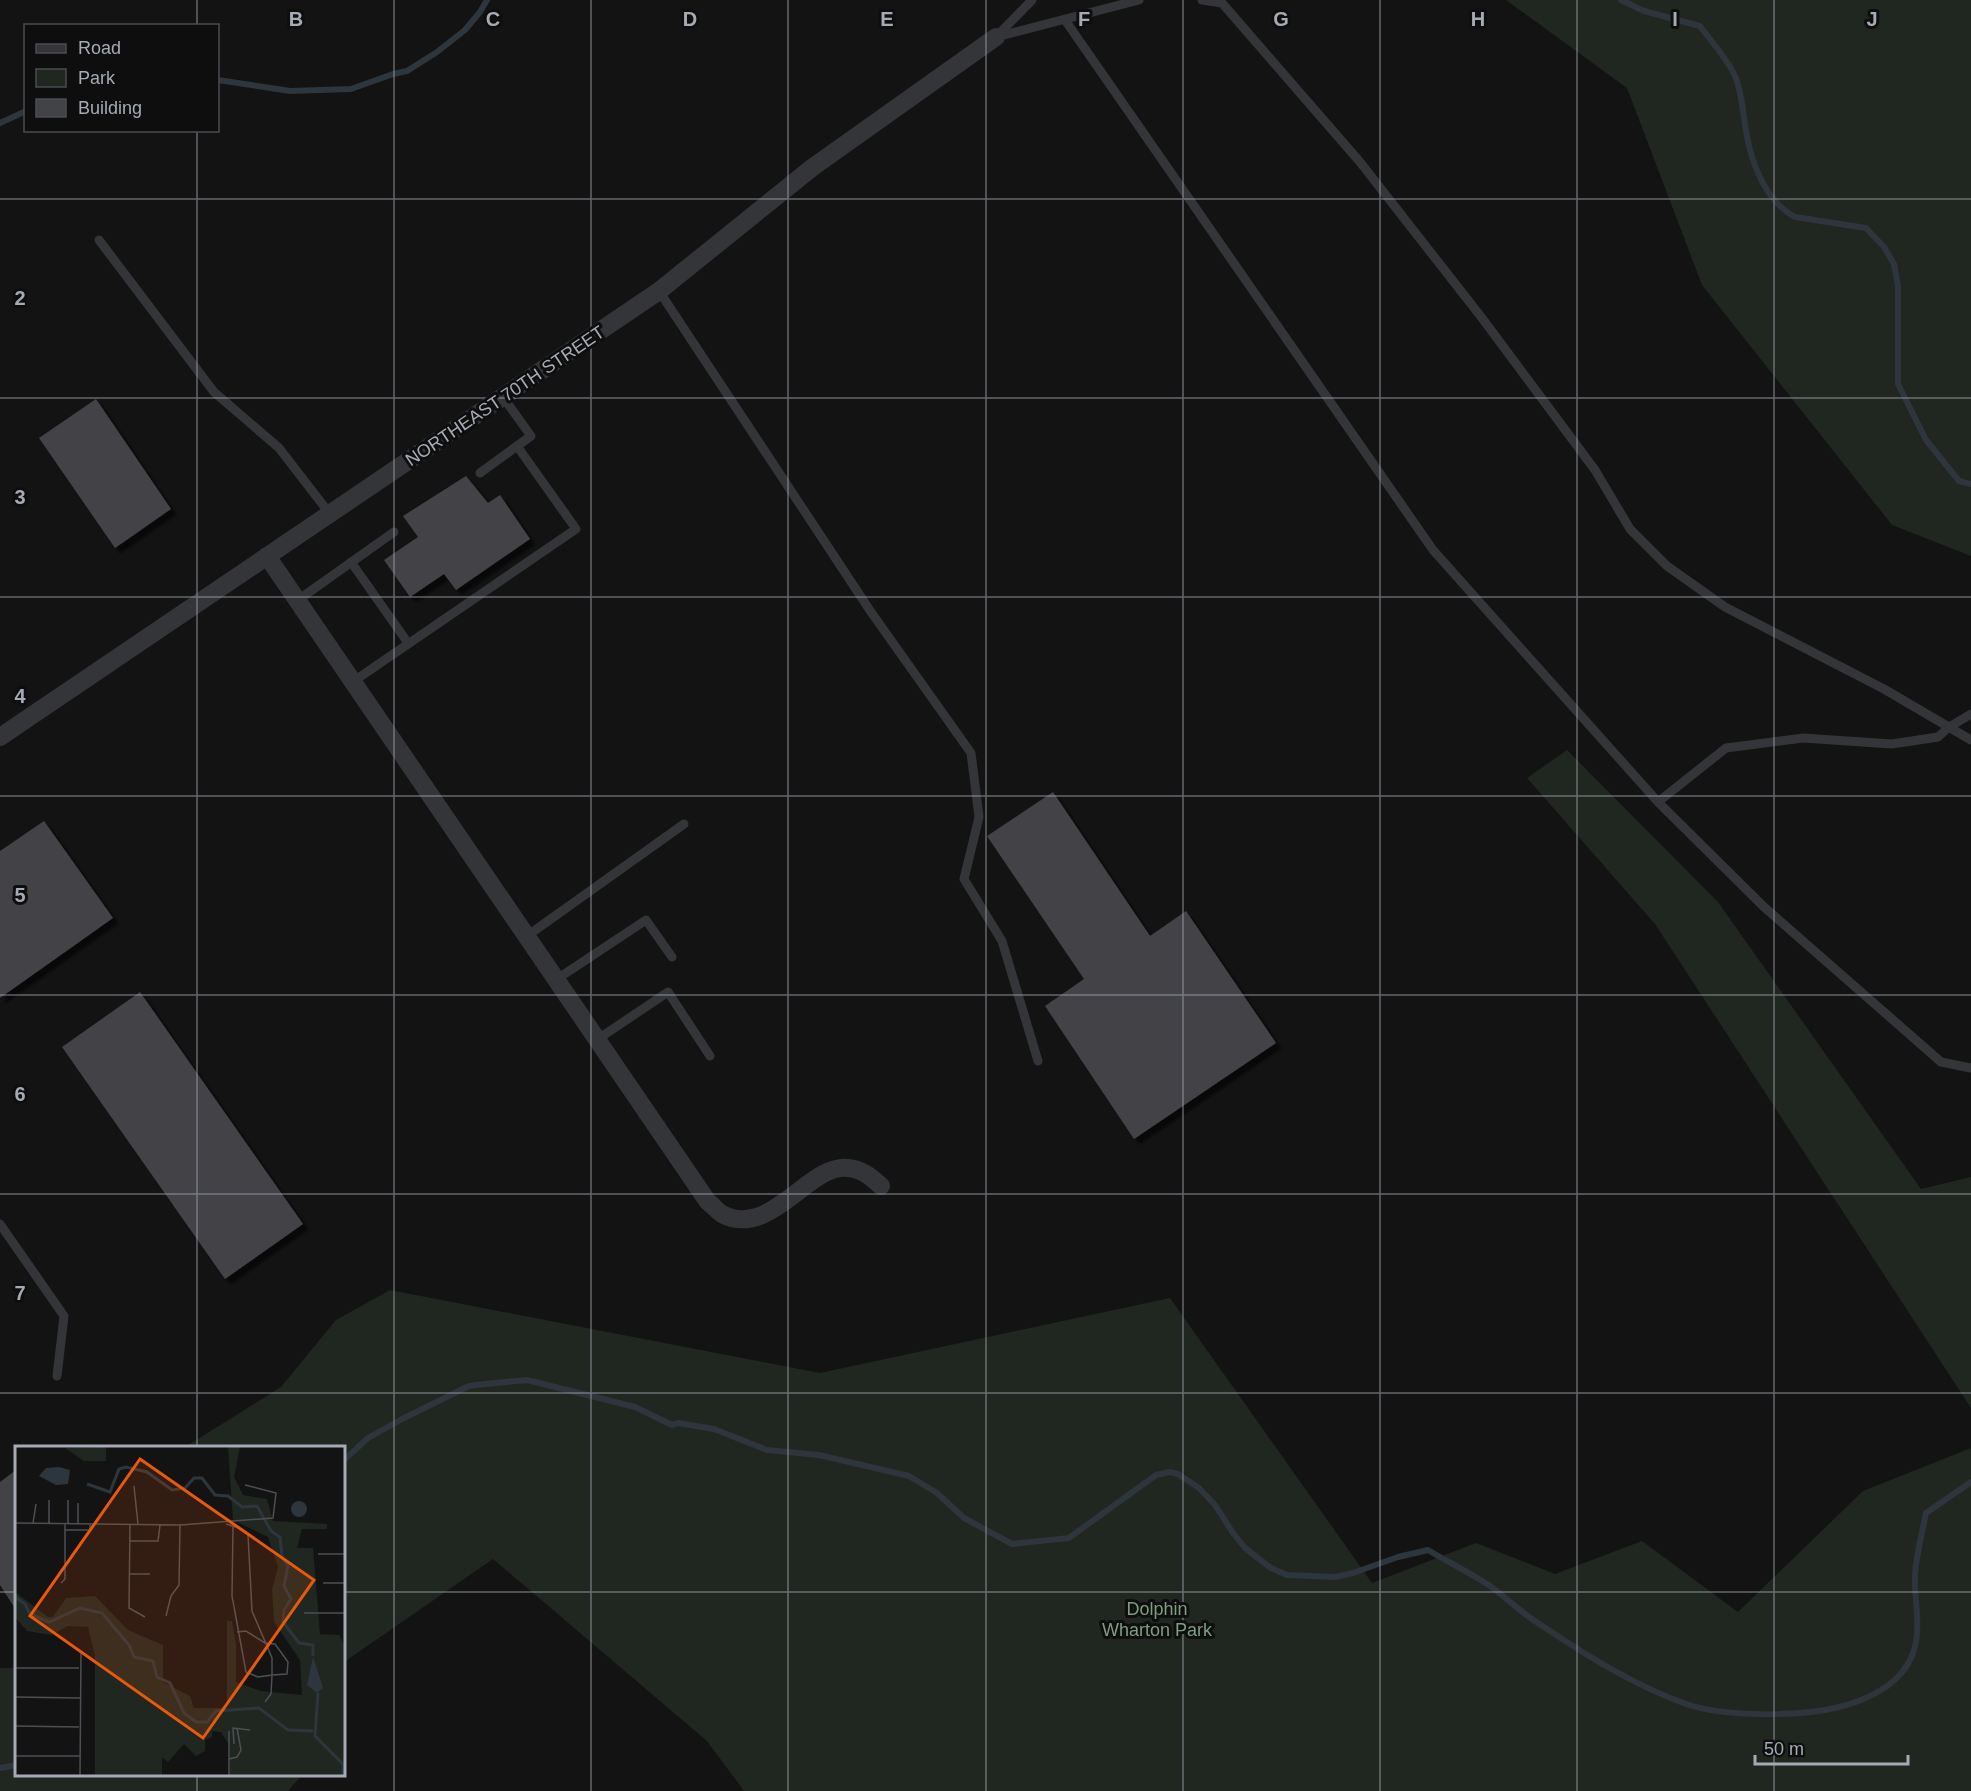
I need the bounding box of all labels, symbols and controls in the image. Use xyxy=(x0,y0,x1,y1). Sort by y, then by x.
text: B xyxy=(289,8,303,30)
text: C xyxy=(486,8,500,30)
text: D xyxy=(683,8,697,30)
text: E xyxy=(880,8,894,30)
text: F xyxy=(1078,8,1090,30)
text: G xyxy=(1273,8,1289,30)
text: H xyxy=(1471,8,1485,30)
text: I xyxy=(1672,8,1678,30)
text: J xyxy=(1866,8,1878,30)
legend xyxy=(24,24,219,132)
text: Road xyxy=(78,38,121,58)
text: Park xyxy=(78,68,116,88)
text: Building xyxy=(78,98,142,118)
text: 2 xyxy=(14,287,26,309)
street label: NORTHEAST 70TH STREET xyxy=(402,322,608,470)
text: 3 xyxy=(14,486,26,508)
text: 4 xyxy=(14,685,26,707)
text: 5 xyxy=(14,884,26,906)
text: 6 xyxy=(14,1083,26,1105)
text: 7 xyxy=(14,1282,26,1304)
inset map xyxy=(15,1446,345,1776)
park label: Dolphin Wharton Park xyxy=(1102,1599,1213,1640)
scale bar xyxy=(1755,1728,1908,1766)
text: 50 m xyxy=(1764,1739,1804,1759)

